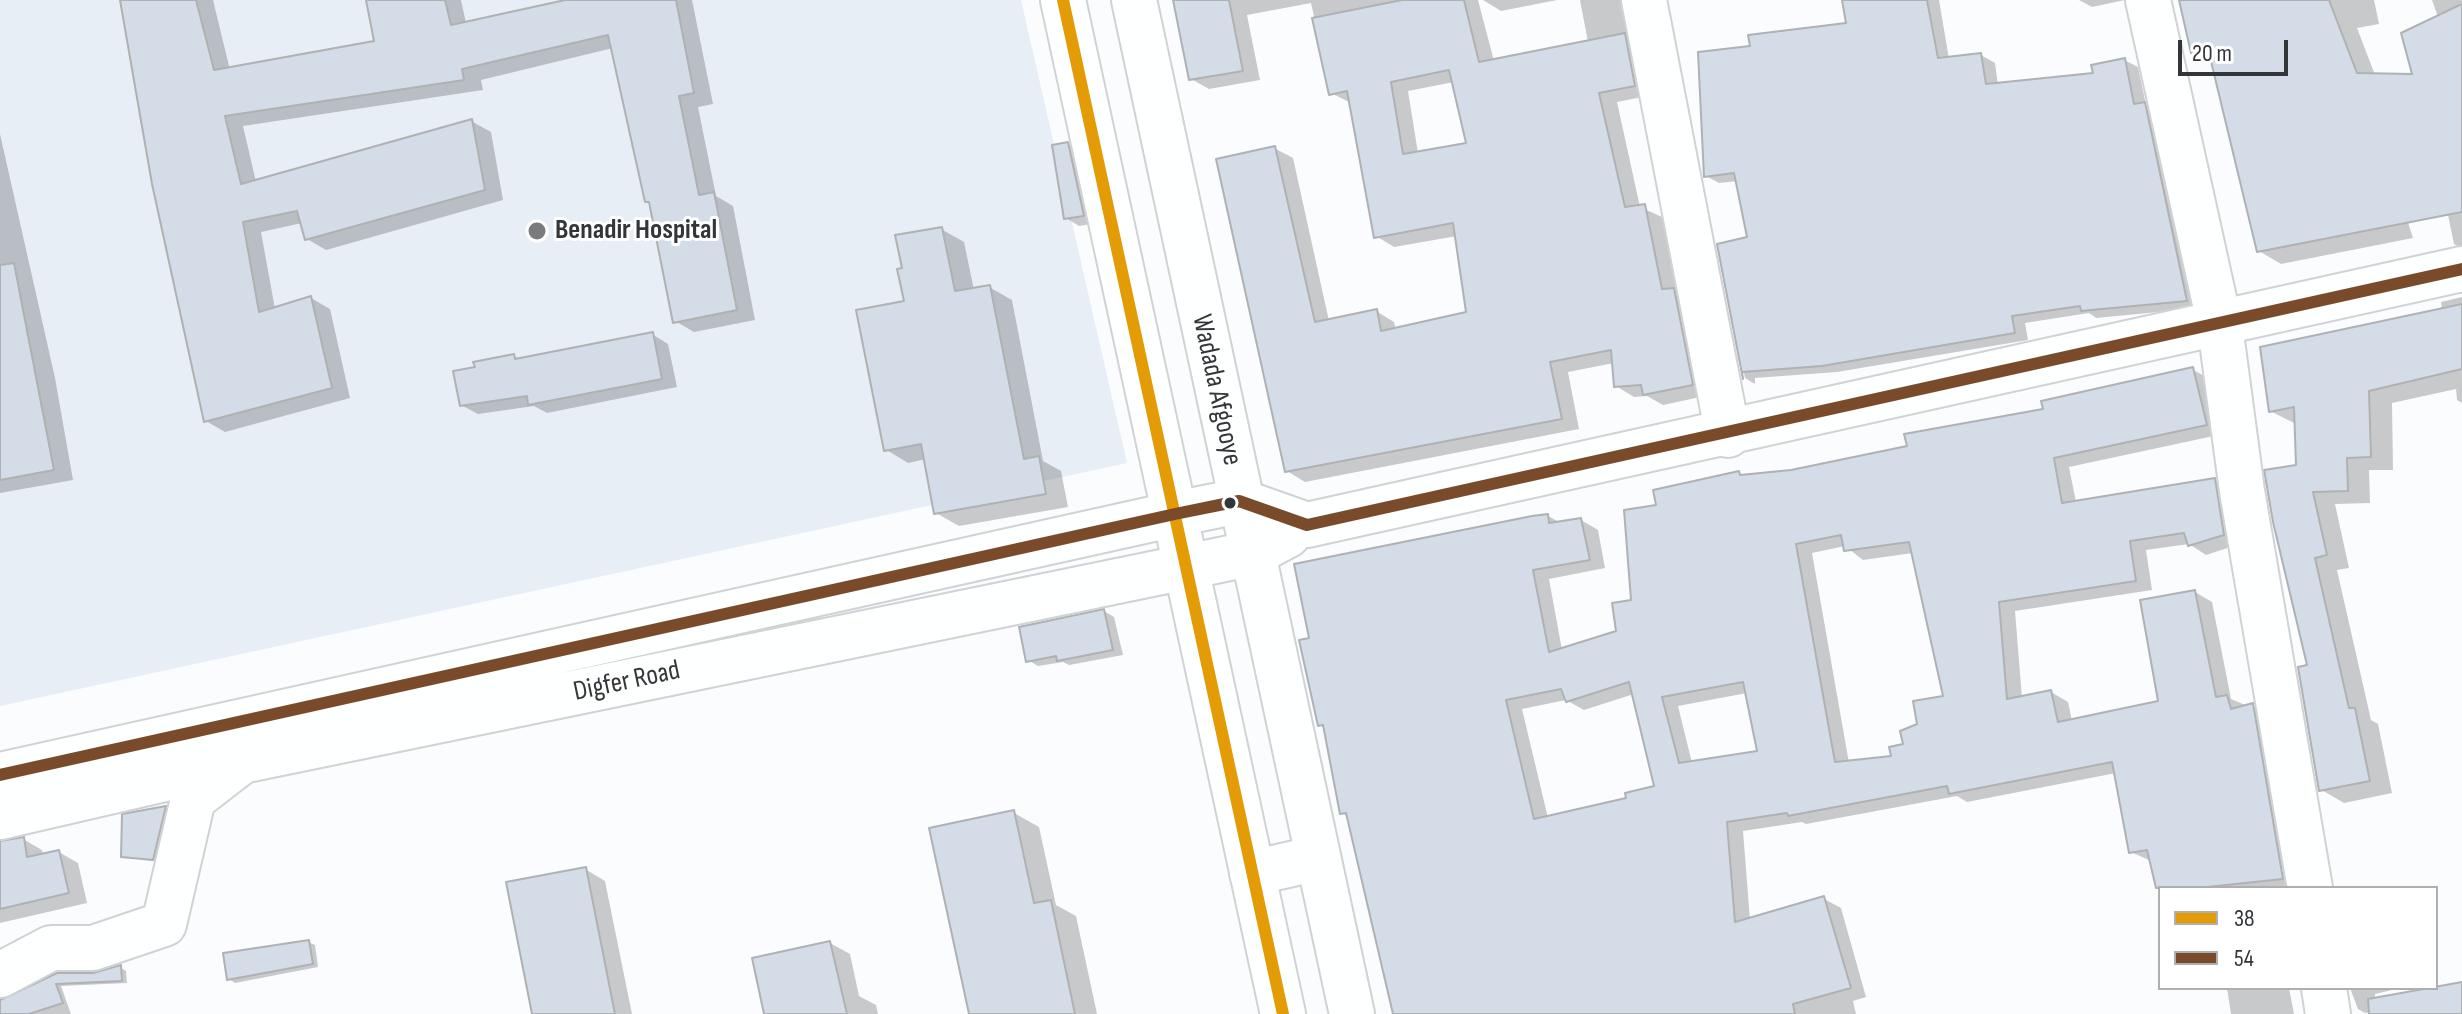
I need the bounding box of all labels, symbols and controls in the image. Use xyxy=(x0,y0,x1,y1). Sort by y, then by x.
scale bar xyxy=(2182,24,2292,74)
text: 20 m xyxy=(2192,39,2232,68)
place label: Benadir Hospital xyxy=(555,214,717,248)
marker: Benadir Hospital xyxy=(526,220,548,242)
street label: Wadada Afgooye xyxy=(1184,312,1248,468)
unlabelled marker xyxy=(1222,495,1238,511)
street label: Digfer Road xyxy=(571,654,683,710)
legend xyxy=(2158,886,2438,990)
text: 38 xyxy=(2234,904,2255,933)
text: 54 xyxy=(2234,944,2254,973)

